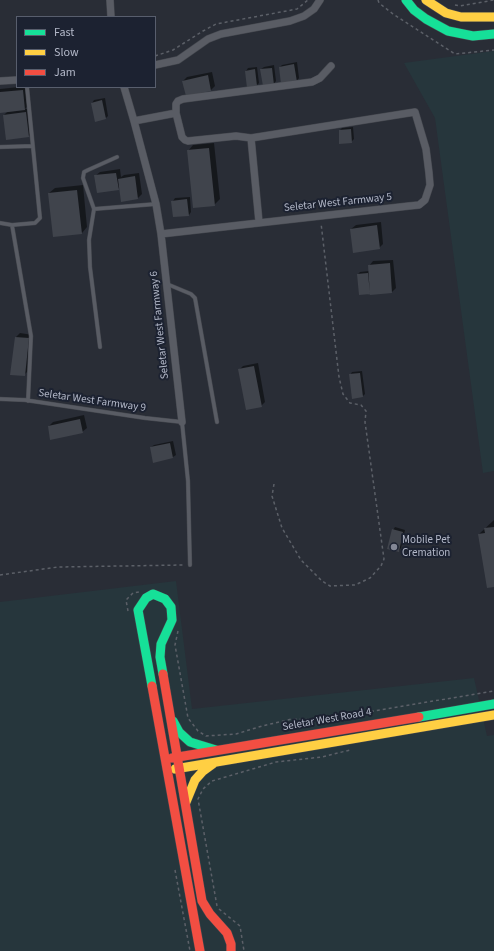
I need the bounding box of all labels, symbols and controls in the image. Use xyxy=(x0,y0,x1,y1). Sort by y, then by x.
legend xyxy=(16,16,156,88)
text: Fast xyxy=(54,24,74,41)
text: Slow xyxy=(54,44,79,61)
text: Jam xyxy=(54,64,76,81)
street label: Seletar West Farmway 5 xyxy=(283,191,393,215)
street label: Seletar West Farmway 6 xyxy=(148,270,172,380)
street label: Seletar West Farmway 9 xyxy=(37,387,147,415)
place label: Mobile Pet Cremation xyxy=(402,534,450,560)
marker: Mobile Pet Cremation xyxy=(389,542,399,552)
street label: Seletar West Road 4 xyxy=(281,706,373,734)

